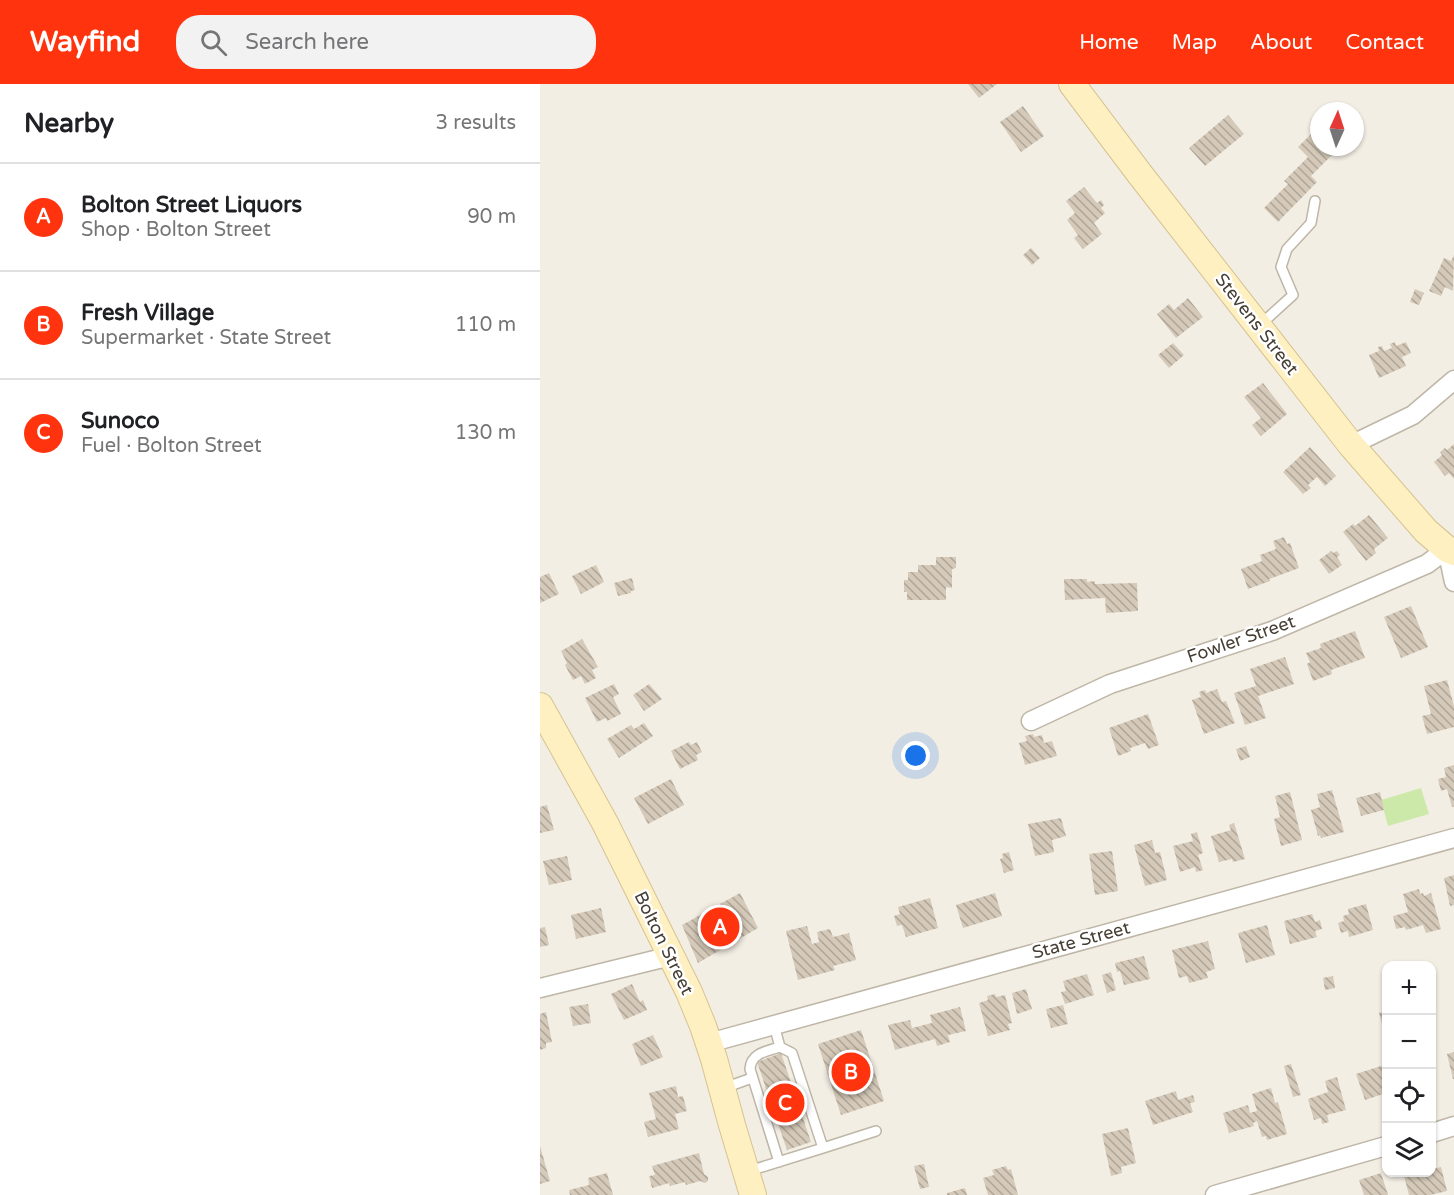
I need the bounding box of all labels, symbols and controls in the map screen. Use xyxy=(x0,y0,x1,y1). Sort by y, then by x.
search box xyxy=(176,15,596,69)
text: Wayfind xyxy=(30,25,140,59)
icon: search xyxy=(197,26,230,59)
text: Search here xyxy=(245,29,369,55)
text: Home xyxy=(1079,30,1139,55)
text: Map xyxy=(1172,30,1217,55)
text: About xyxy=(1250,30,1312,55)
text: Contact xyxy=(1345,30,1424,55)
north arrow xyxy=(1310,102,1364,156)
text: Nearby xyxy=(24,108,114,139)
text: 3 results xyxy=(436,111,516,135)
text: Bolton Street Liquors xyxy=(81,192,302,218)
text: A xyxy=(36,205,51,229)
text: 90 m xyxy=(467,205,516,229)
text: Shop · Bolton Street xyxy=(81,218,271,242)
street label: Stevens Street xyxy=(1211,269,1304,379)
text: Fresh Village xyxy=(81,300,214,326)
text: B xyxy=(37,313,50,337)
text: 110 m xyxy=(455,313,516,337)
text: Supermarket · State Street xyxy=(81,326,331,350)
text: Sunoco xyxy=(81,408,160,434)
text: C xyxy=(37,421,50,445)
text: 130 m xyxy=(455,421,516,445)
text: Fuel · Bolton Street xyxy=(81,434,262,458)
street label: Fowler Street xyxy=(1184,610,1298,668)
your location xyxy=(901,741,930,770)
street label: Bolton Street xyxy=(629,888,699,999)
pin: A xyxy=(700,904,740,950)
street label: State Street xyxy=(1030,916,1133,964)
map controls xyxy=(1382,961,1436,1177)
button: + xyxy=(1382,961,1436,1015)
button: − xyxy=(1382,1015,1436,1069)
pin: B xyxy=(832,1050,870,1094)
button: locate xyxy=(1382,1069,1436,1123)
pin: C xyxy=(766,1080,804,1126)
button: layers xyxy=(1382,1123,1436,1177)

